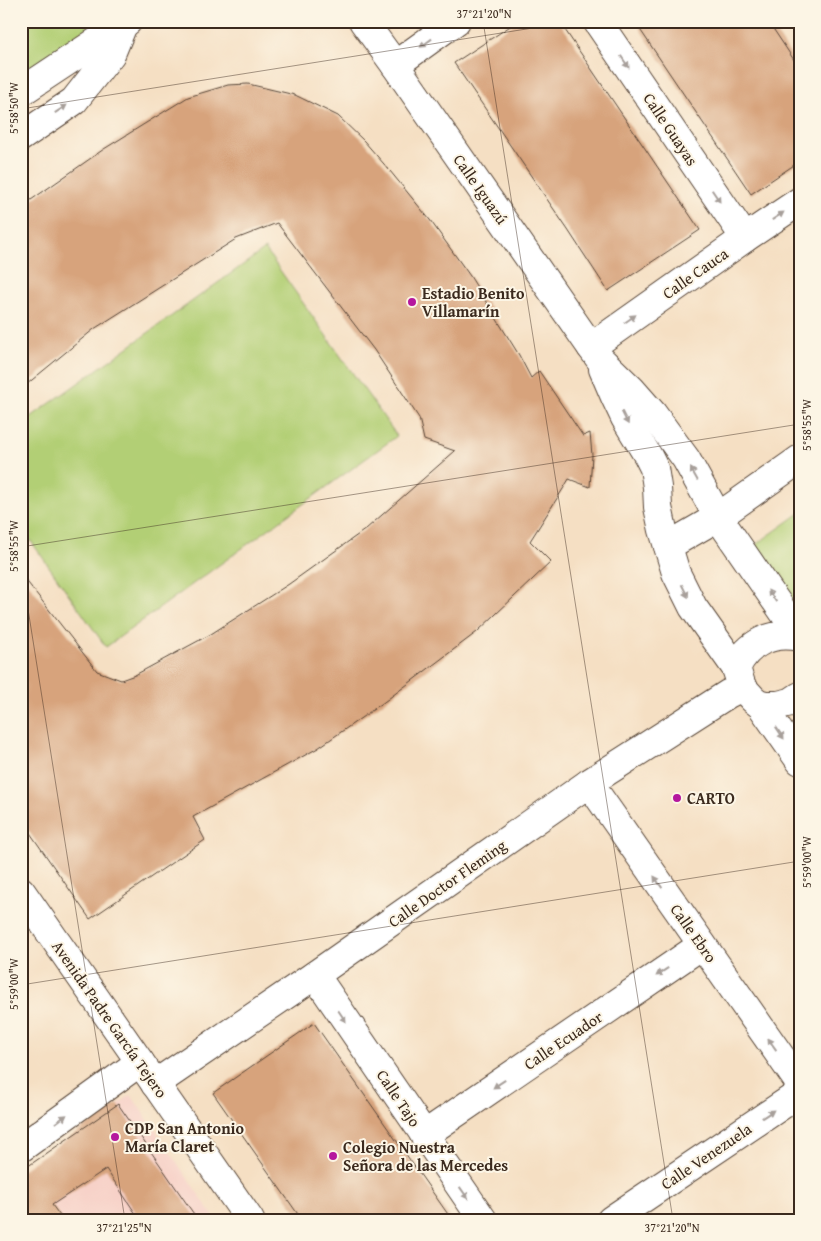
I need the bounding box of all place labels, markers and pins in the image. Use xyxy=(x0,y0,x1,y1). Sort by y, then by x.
place label: Estadio Benito Villamarín xyxy=(422,281,525,323)
marker: Estadio Benito Villamarín xyxy=(406,296,418,308)
place label: CARTO xyxy=(687,786,735,810)
marker: CARTO xyxy=(671,792,683,804)
place label: CDP San Antonio María Claret xyxy=(125,1116,245,1158)
marker: CDP San Antonio María Claret xyxy=(109,1131,121,1143)
place label: Colegio Nuestra Señora de las Mercedes xyxy=(343,1135,508,1177)
marker: Colegio Nuestra Señora de las Mercedes xyxy=(327,1150,339,1162)

